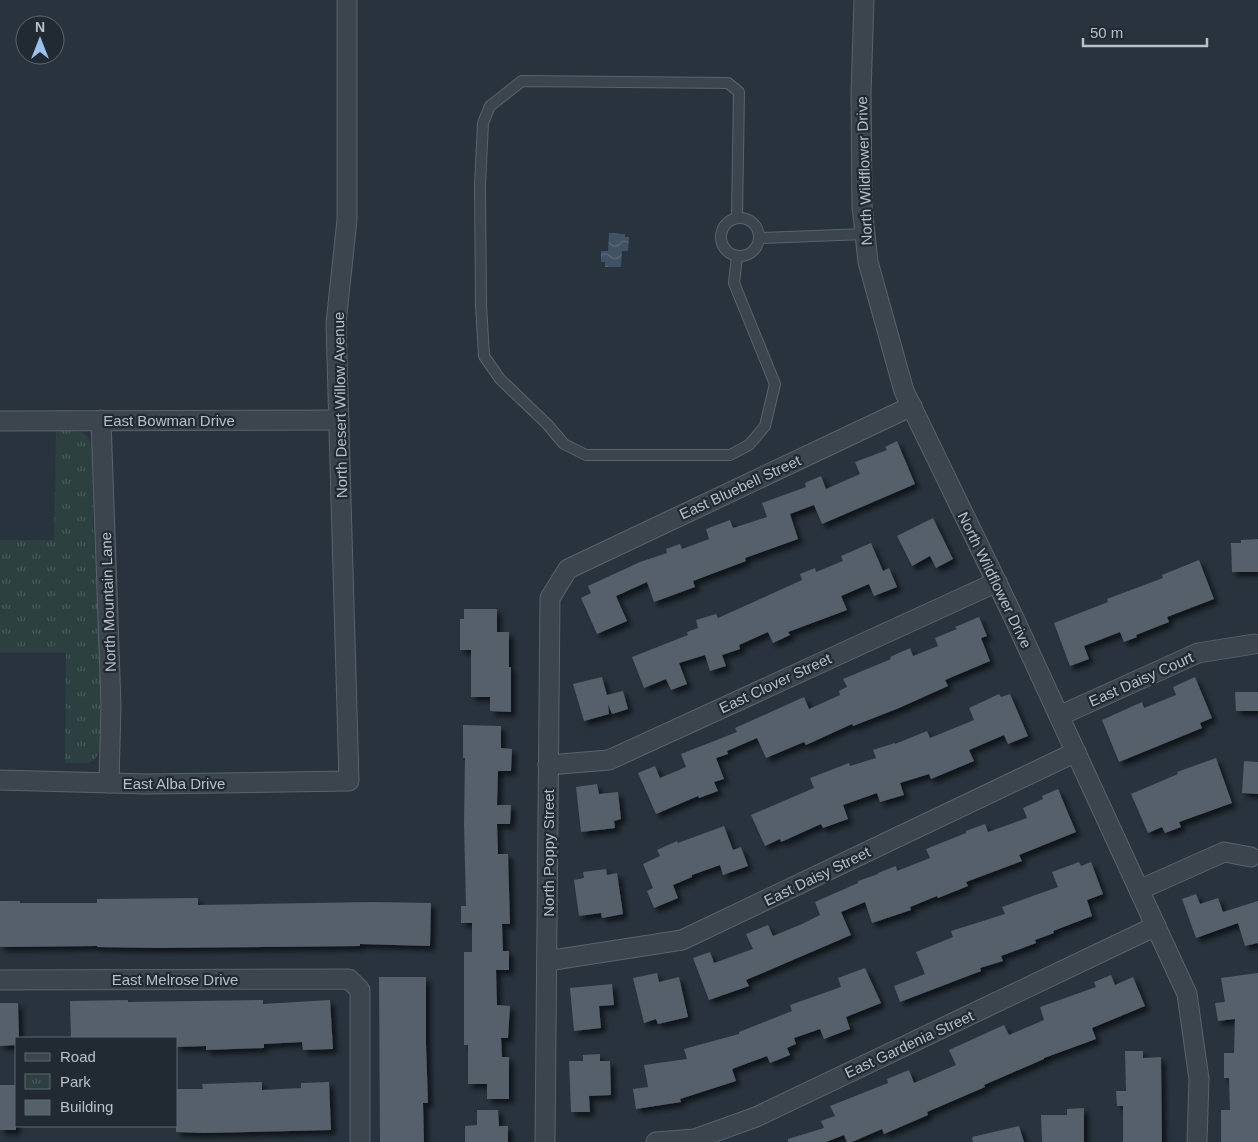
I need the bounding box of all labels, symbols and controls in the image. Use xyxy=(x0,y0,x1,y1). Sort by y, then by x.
north arrow xyxy=(15,15,65,65)
scale bar xyxy=(1083,15,1207,47)
text: N xyxy=(35,19,45,35)
text: 50 m xyxy=(1090,24,1123,41)
street label: North Wildflower Drive xyxy=(853,96,875,246)
street label: North Desert Willow Avenue xyxy=(330,312,350,498)
street label: East Bowman Drive xyxy=(103,412,235,429)
street label: East Bluebell Street xyxy=(677,451,804,523)
street label: North Wildflower Drive xyxy=(955,509,1035,651)
street label: North Mountain Lane xyxy=(97,532,119,672)
street label: East Daisy Court xyxy=(1086,648,1197,710)
street label: East Clover Street xyxy=(716,649,834,716)
street label: East Alba Drive xyxy=(123,775,225,792)
street label: North Poppy Street xyxy=(540,788,557,917)
street label: East Daisy Street xyxy=(761,843,874,909)
street label: East Melrose Drive xyxy=(112,971,238,988)
street label: East Gardenia Street xyxy=(842,1006,977,1081)
legend xyxy=(15,1037,178,1127)
text: Road xyxy=(60,1048,96,1065)
text: Park xyxy=(60,1073,91,1090)
text: Building xyxy=(60,1098,113,1115)

